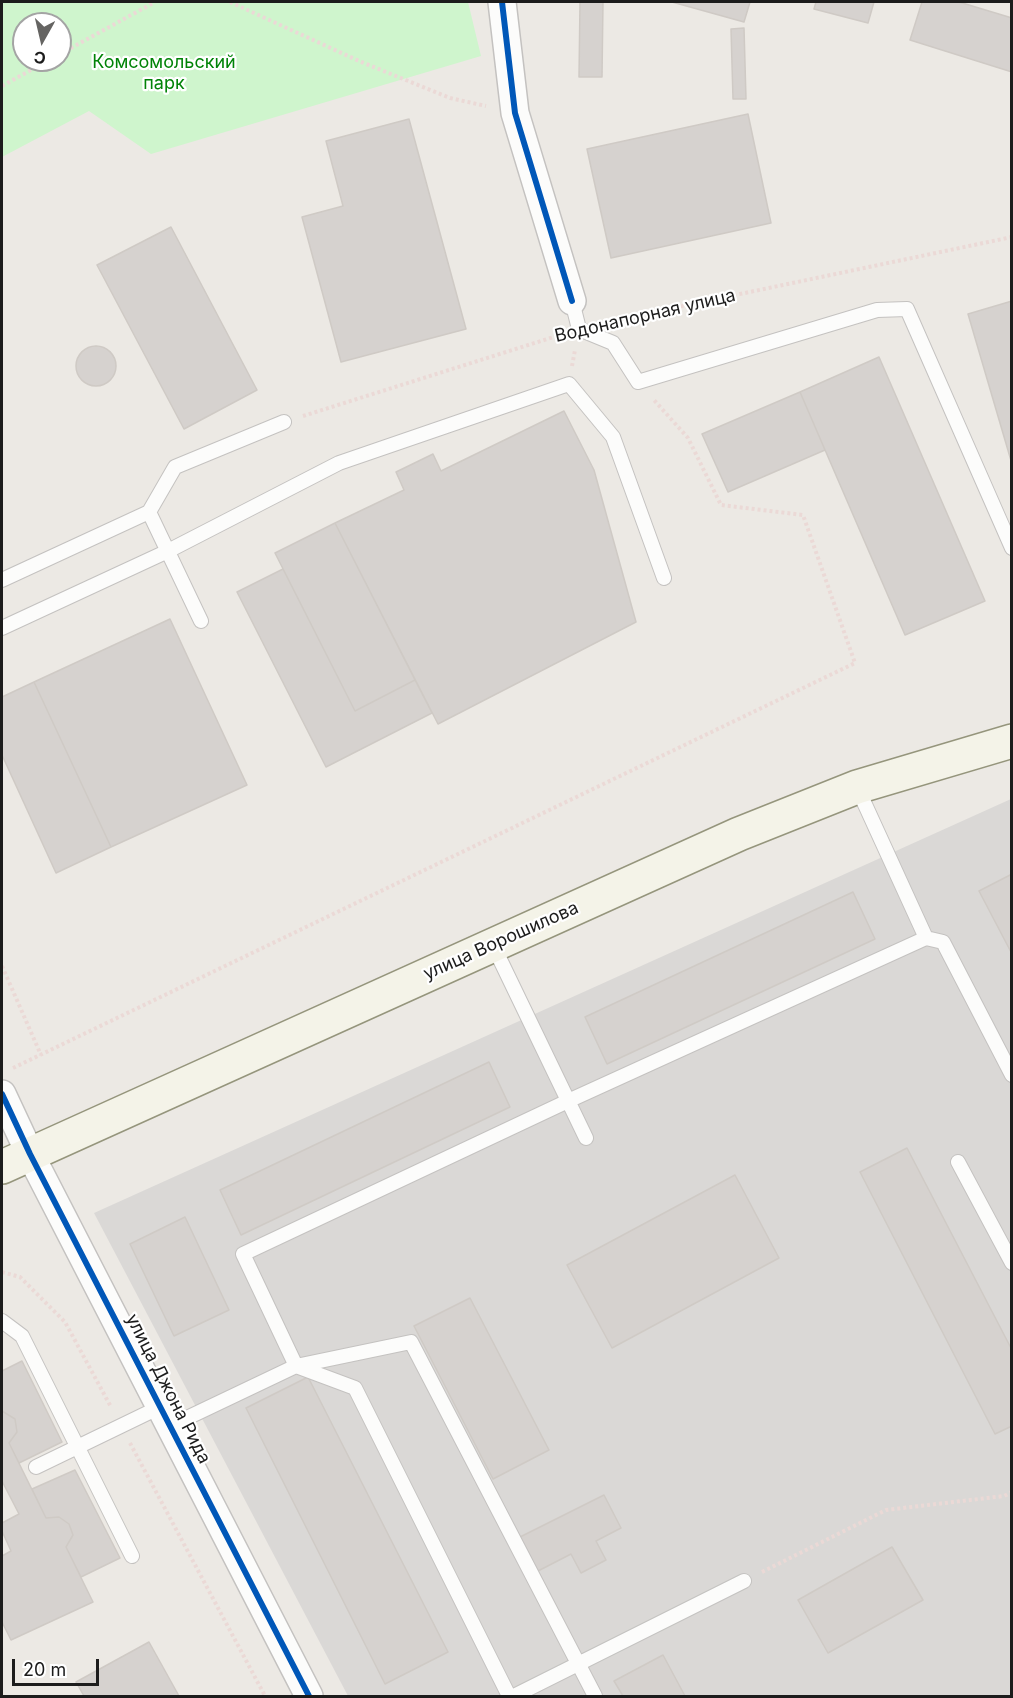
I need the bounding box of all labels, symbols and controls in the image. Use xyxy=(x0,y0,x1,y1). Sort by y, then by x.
north arrow xyxy=(12,12,72,72)
text: С xyxy=(33,47,47,69)
park label: Комсомольский парк xyxy=(92,52,236,94)
street label: Водонапорная улица xyxy=(553,285,737,347)
street label: улица Ворошилова xyxy=(420,897,582,985)
street label: улица Джона Рида xyxy=(121,1310,215,1468)
scale bar xyxy=(15,1647,102,1685)
text: 20 m xyxy=(23,1659,66,1680)

